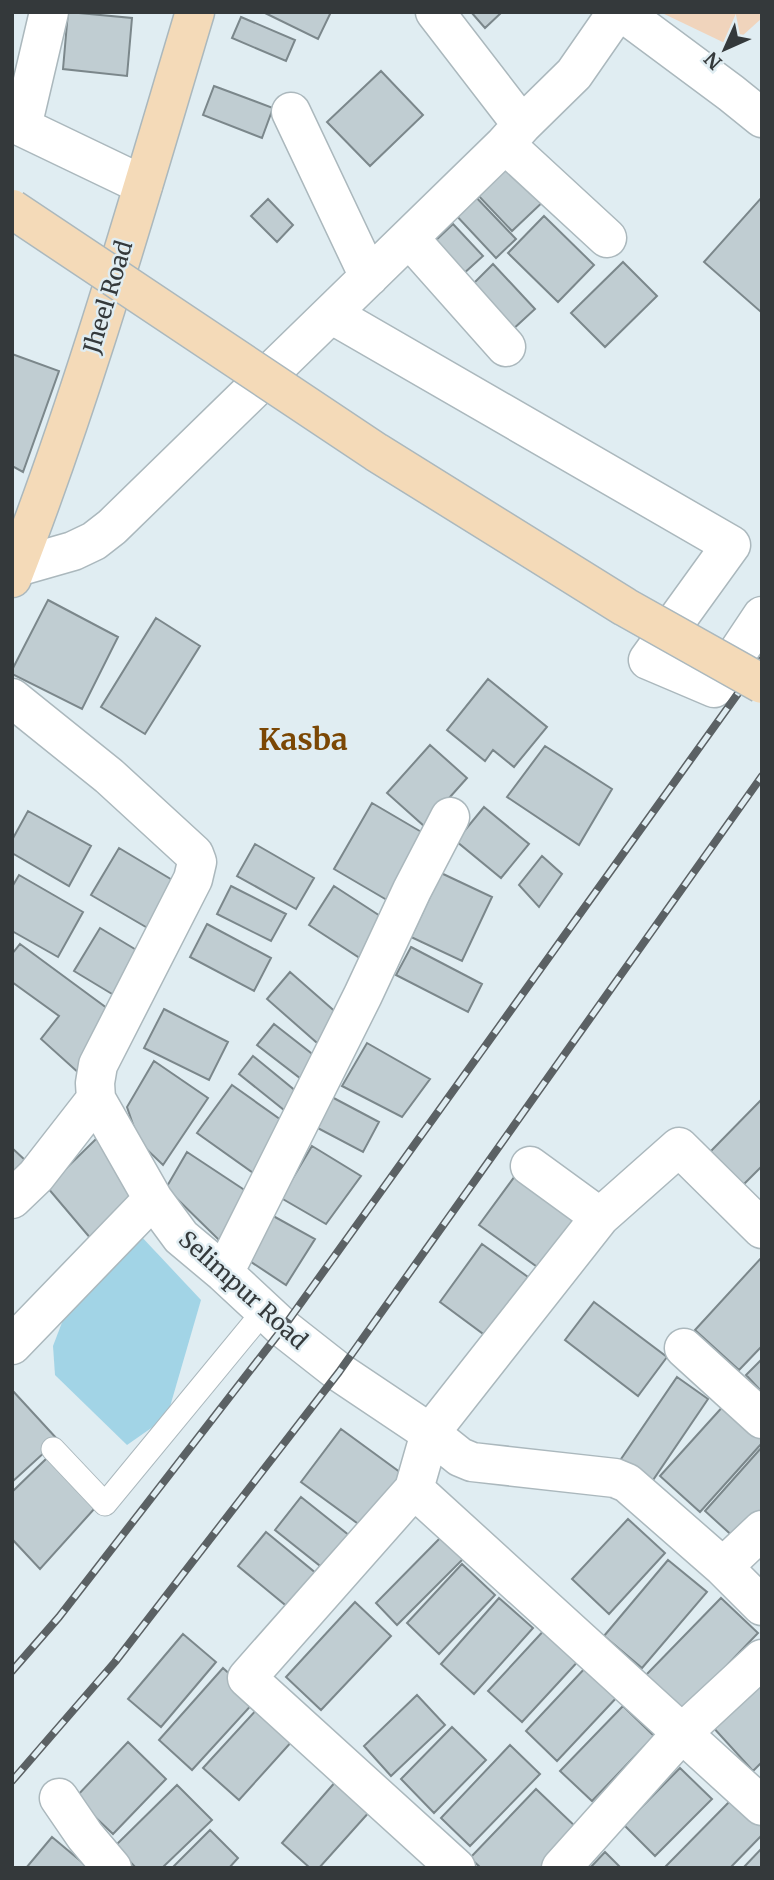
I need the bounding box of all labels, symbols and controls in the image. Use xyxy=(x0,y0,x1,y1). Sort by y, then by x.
north arrow xyxy=(690,14,760,84)
text: N xyxy=(699,47,727,75)
street label: Jheel Road xyxy=(76,237,138,358)
district label: Kasba xyxy=(258,720,348,758)
street label: Selimpur Road xyxy=(173,1224,314,1355)

